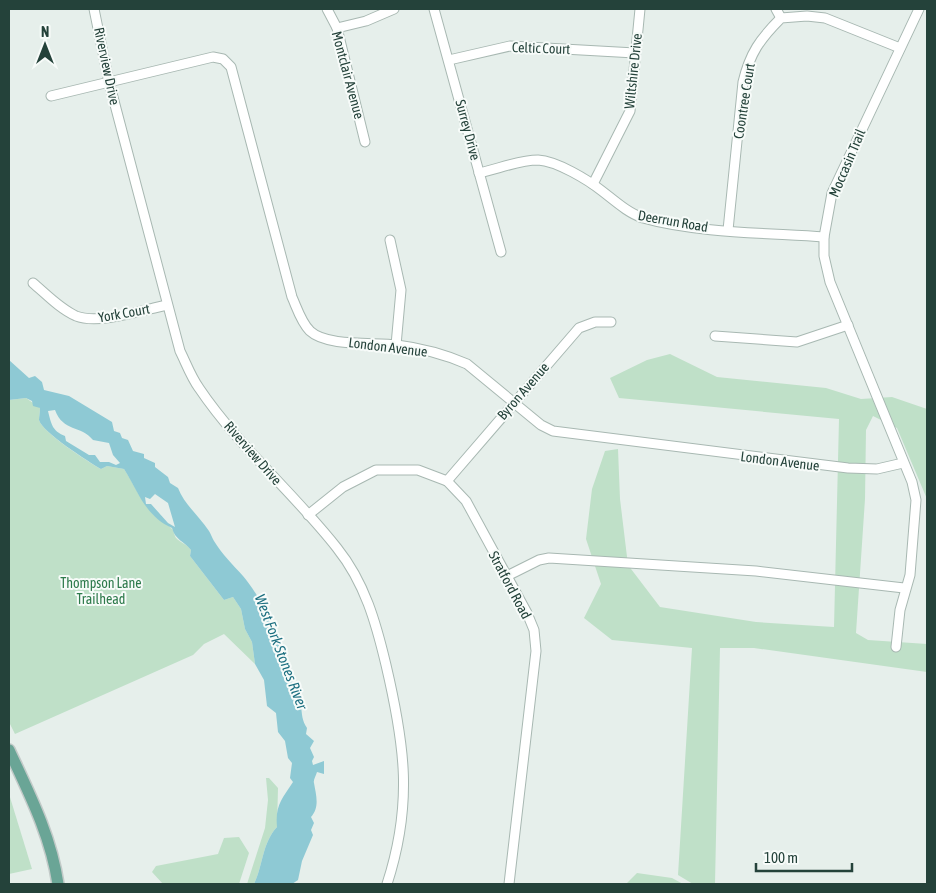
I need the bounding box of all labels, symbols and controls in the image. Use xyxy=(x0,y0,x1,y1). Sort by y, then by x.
north arrow xyxy=(20,20,70,70)
text: N xyxy=(41,24,49,40)
street label: Riverview Drive xyxy=(91,26,123,106)
street label: Montclair Avenue xyxy=(329,29,367,121)
street label: Wiltshire Drive xyxy=(621,33,645,109)
street label: Celtic Court xyxy=(512,39,570,57)
street label: Coontree Court xyxy=(730,62,758,140)
street label: Surrey Drive xyxy=(452,98,484,162)
street label: Moccasin Trail xyxy=(826,126,869,199)
street label: Deerrun Road xyxy=(637,207,709,235)
street label: York Court xyxy=(97,301,151,325)
street label: London Avenue xyxy=(348,334,428,360)
street label: Byron Avenue xyxy=(494,359,552,423)
street label: Riverview Drive xyxy=(221,418,285,488)
street label: London Avenue xyxy=(740,448,820,474)
street label: Stratford Road xyxy=(486,548,534,622)
park label: Thompson Lane Trailhead xyxy=(60,575,142,607)
water label: West Fork Stones River xyxy=(252,592,311,712)
scale bar xyxy=(756,840,852,872)
text: 100 m xyxy=(764,849,798,866)

